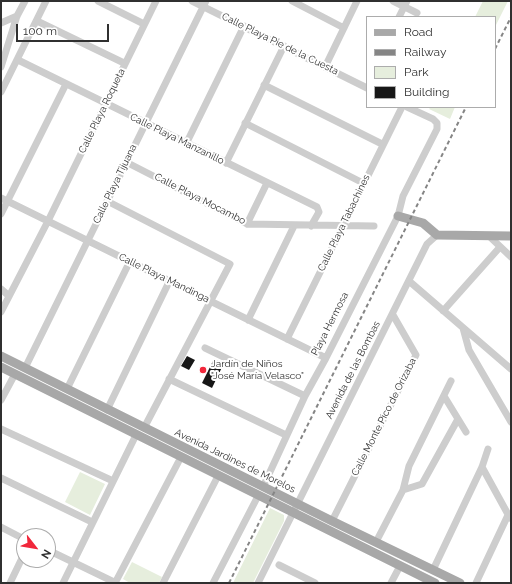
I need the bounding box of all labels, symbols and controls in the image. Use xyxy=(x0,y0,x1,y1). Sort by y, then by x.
street label: Calle Playa Pie de la Cuesta xyxy=(220,11,340,77)
scale bar xyxy=(18,16,111,42)
legend xyxy=(366,16,496,108)
text: 100 m xyxy=(23,24,57,38)
text: Road xyxy=(404,25,433,39)
text: Railway xyxy=(404,45,446,59)
text: Park xyxy=(404,65,429,79)
street label: Calle Playa Roqueta xyxy=(76,67,128,155)
text: Building xyxy=(404,85,450,99)
street label: Calle Playa Manzanillo xyxy=(128,111,226,167)
street label: Calle Playa Tijuana xyxy=(91,142,139,226)
street label: Calle Playa Mocambo xyxy=(152,171,248,227)
street label: Calle Playa Tabachines xyxy=(315,173,373,273)
street label: Calle Playa Mandinga xyxy=(117,251,211,305)
street label: Playa Hermosa xyxy=(309,290,351,358)
street label: Avenida de las Bombas xyxy=(323,319,383,421)
street label: Calle Monte Pico de Orizaba xyxy=(349,356,419,478)
place label: Jardín de Niños "José María Velasco" xyxy=(211,358,304,382)
marker: Jardín de Niños "José María Velasco" xyxy=(198,365,208,375)
street label: Avenida Jardines de Morelos xyxy=(173,427,297,495)
north arrow xyxy=(16,528,56,568)
text: N xyxy=(38,547,54,561)

